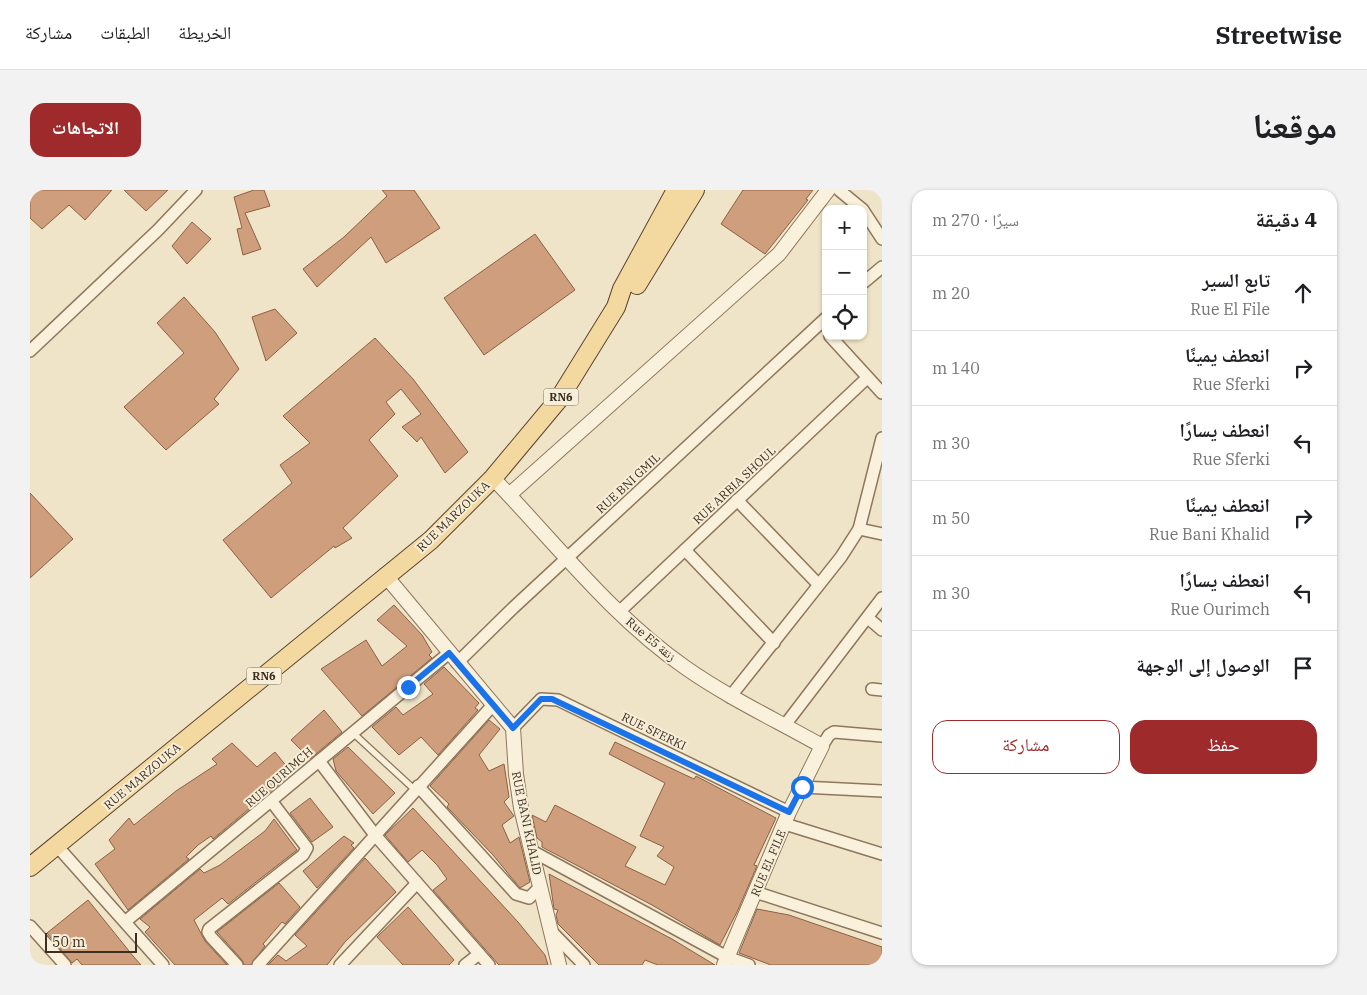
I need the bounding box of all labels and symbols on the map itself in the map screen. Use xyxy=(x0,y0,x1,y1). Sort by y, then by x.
road number: RN6 xyxy=(544,388,578,406)
street label: RUE ARBIA SHOUL xyxy=(689,443,779,527)
street label: RUE BNI GMIL xyxy=(593,450,663,516)
street label: RUE MARZOUKA xyxy=(413,477,493,555)
street label: Rue E5 زنقة xyxy=(623,614,679,664)
road number: RN6 xyxy=(246,668,282,684)
route end xyxy=(397,676,420,699)
street label: RUE SFERKI xyxy=(619,709,689,753)
street label: RUE MARZOUKA xyxy=(101,739,184,812)
street label: RUE OURIMCH xyxy=(242,744,316,810)
street label: RUE BANI KHALID xyxy=(509,770,545,876)
route start xyxy=(791,776,814,799)
street label: RUE EL FILE xyxy=(747,827,789,899)
scale bar xyxy=(45,930,138,953)

